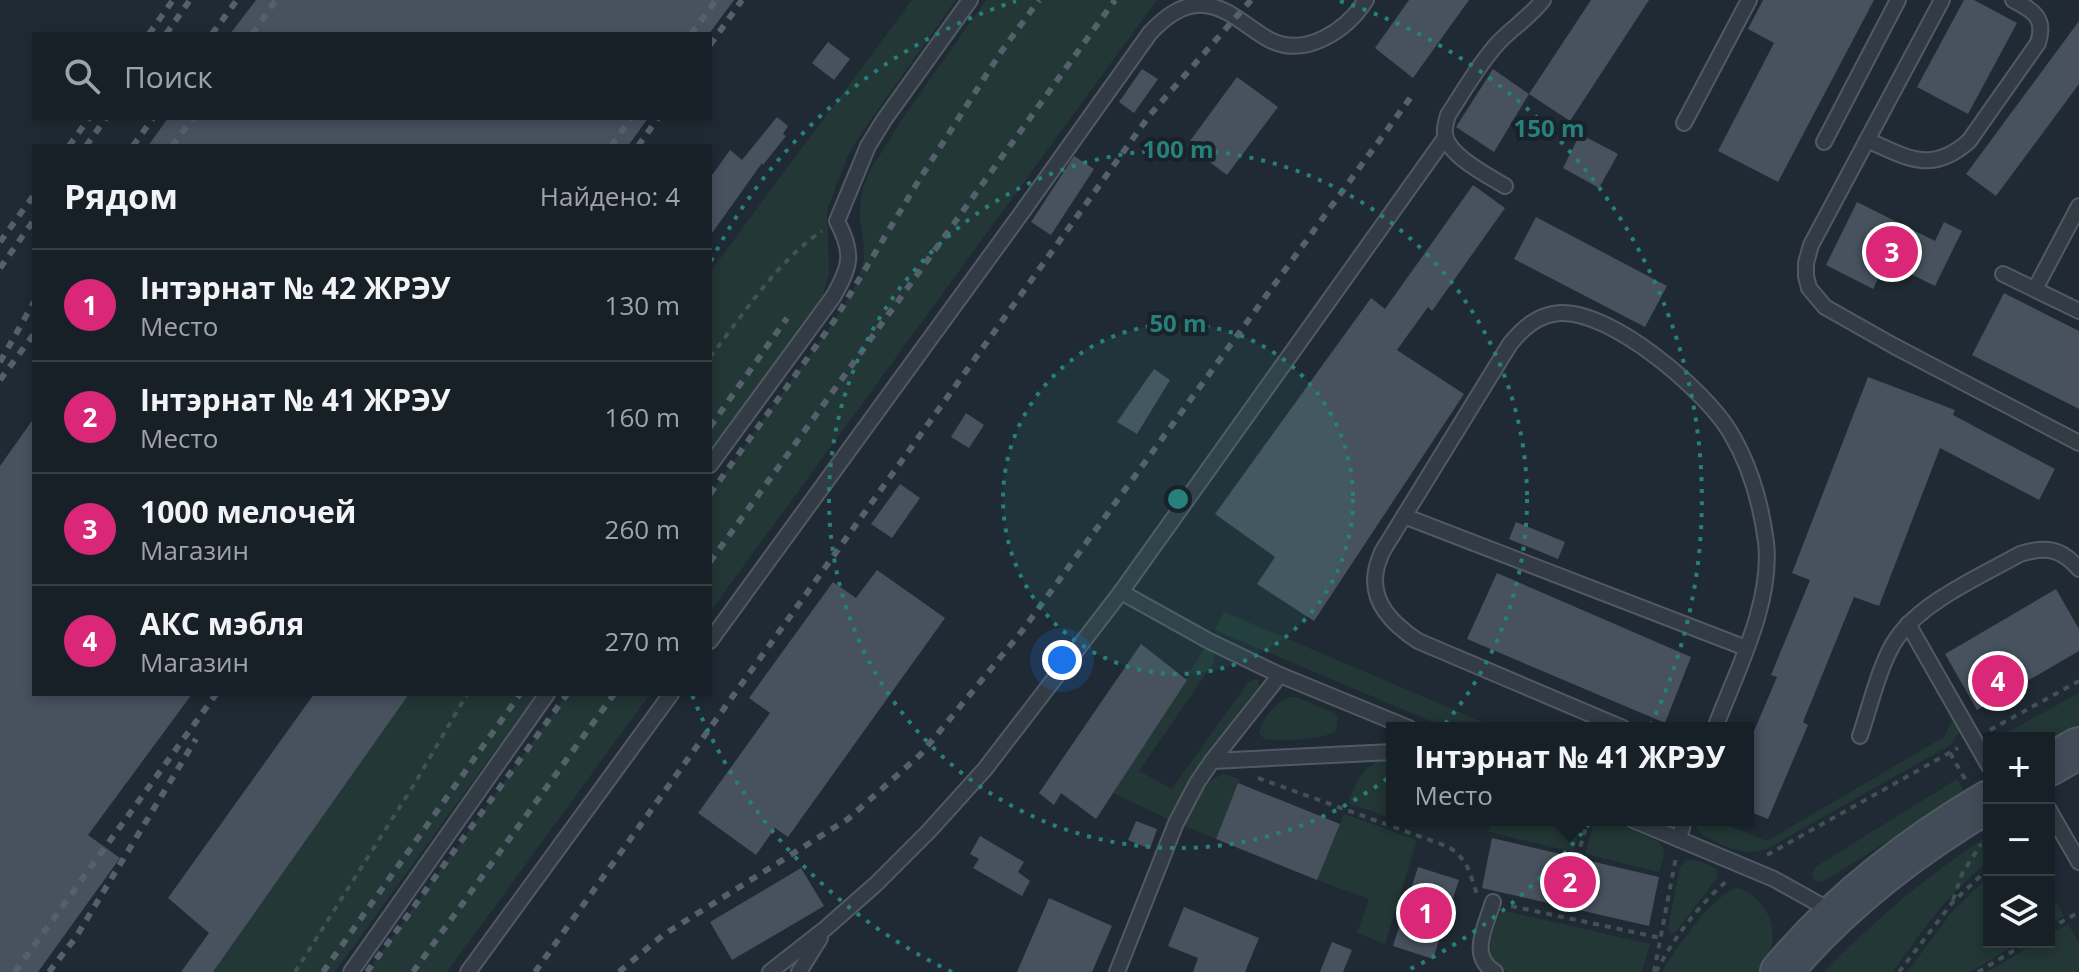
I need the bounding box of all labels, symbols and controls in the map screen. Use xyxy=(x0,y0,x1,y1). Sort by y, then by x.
search box xyxy=(32,32,712,120)
icon: search xyxy=(60,54,104,98)
text: Поиск xyxy=(124,56,213,97)
text: 150 m xyxy=(1514,111,1584,144)
text: 100 m xyxy=(1143,132,1213,165)
text: Рядом xyxy=(64,173,178,219)
text: Найдено: 4 xyxy=(540,178,680,214)
pin: 3 xyxy=(1866,222,1918,282)
text: Інтэрнат № 42 ЖРЭУ xyxy=(140,267,451,308)
text: 1 xyxy=(83,287,97,323)
text: 130 m xyxy=(605,287,680,323)
text: 50 m xyxy=(1149,306,1207,339)
text: Место xyxy=(140,308,218,344)
text: Інтэрнат № 41 ЖРЭУ xyxy=(140,379,451,420)
text: 2 xyxy=(83,399,97,435)
text: 160 m xyxy=(605,399,680,435)
text: Место xyxy=(140,420,218,456)
centre of rings xyxy=(1164,485,1192,513)
text: 1000 мелочей xyxy=(140,491,356,532)
text: 3 xyxy=(83,511,97,547)
text: 260 m xyxy=(605,511,680,547)
text: Магазин xyxy=(140,532,249,568)
text: АКС мэбля xyxy=(140,603,304,644)
text: 4 xyxy=(83,623,97,659)
text: 270 m xyxy=(605,623,680,659)
your location xyxy=(1042,640,1082,680)
text: Магазин xyxy=(140,644,249,680)
pin: 4 xyxy=(1972,651,2024,711)
popup xyxy=(1386,722,1754,826)
map controls xyxy=(1983,732,2055,948)
button: + xyxy=(1983,732,2055,804)
text: Інтэрнат № 41 ЖРЭУ xyxy=(1415,736,1725,777)
text: Место xyxy=(1415,777,1493,813)
button: − xyxy=(1983,804,2055,876)
pin: 2 xyxy=(1544,852,1596,912)
button: layers xyxy=(1983,876,2055,948)
pin: 1 xyxy=(1400,883,1452,943)

